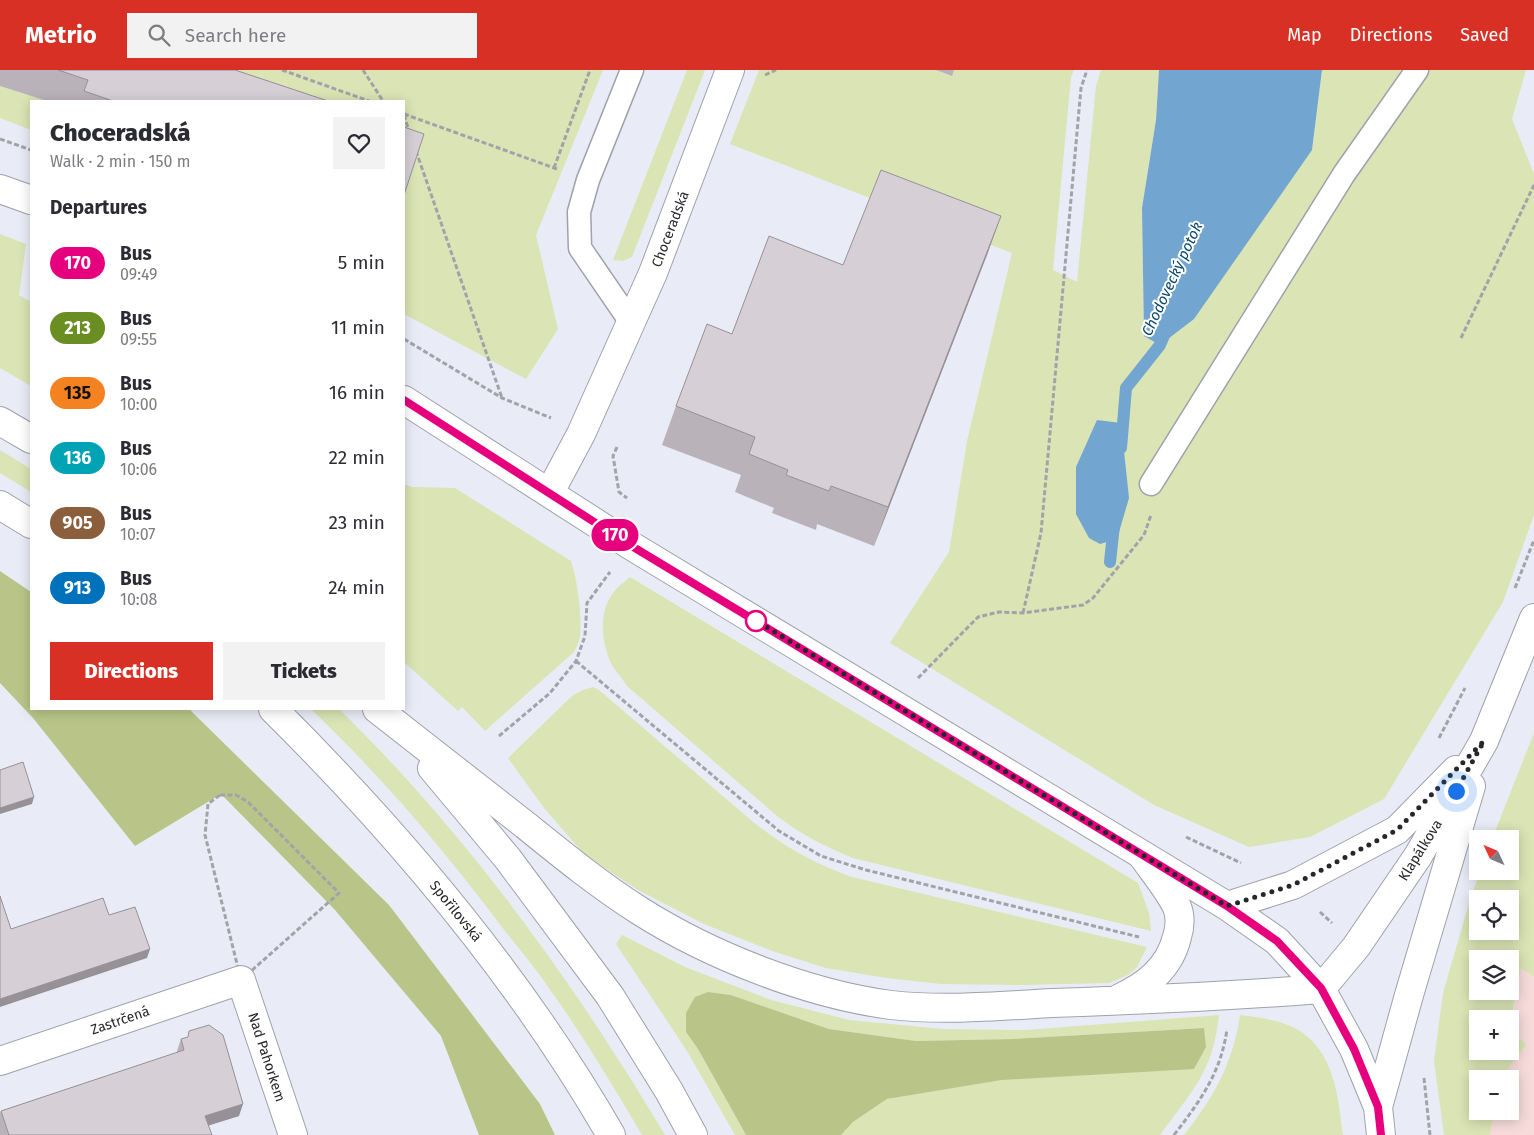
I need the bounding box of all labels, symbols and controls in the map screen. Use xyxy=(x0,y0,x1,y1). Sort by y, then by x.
search box xyxy=(127,13,477,58)
text: Metrio xyxy=(25,21,97,49)
icon: search xyxy=(145,21,173,49)
text: Search here xyxy=(185,24,286,47)
text: Map xyxy=(1287,24,1322,46)
text: Directions xyxy=(1350,24,1432,46)
text: Saved xyxy=(1460,24,1509,46)
button: heart xyxy=(333,117,385,169)
text: Choceradská xyxy=(50,119,190,147)
text: Walk · 2 min · 150 m xyxy=(50,152,190,171)
street label: Choceradská xyxy=(648,189,693,270)
text: Departures xyxy=(50,196,147,219)
water label: Chodovecký potok xyxy=(1138,219,1206,339)
text: Bus xyxy=(120,242,152,265)
text: 5 min xyxy=(338,251,385,274)
text: 170 xyxy=(64,252,91,274)
text: 09:49 xyxy=(120,265,158,284)
text: Bus xyxy=(120,307,152,330)
text: 11 min xyxy=(331,316,385,339)
text: 213 xyxy=(64,317,91,339)
text: 09:55 xyxy=(120,330,157,349)
text: Bus xyxy=(120,372,152,395)
text: 16 min xyxy=(329,381,385,404)
text: 135 xyxy=(64,382,91,404)
text: 10:00 xyxy=(120,395,158,414)
text: Bus xyxy=(120,437,152,460)
text: 22 min xyxy=(328,446,385,469)
text: 136 xyxy=(64,447,91,469)
text: 10:06 xyxy=(120,460,157,479)
text: Bus xyxy=(120,502,152,525)
text: 23 min xyxy=(328,511,385,534)
text: 905 xyxy=(62,512,93,534)
line badge: 170 xyxy=(586,519,644,551)
text: 170 xyxy=(601,524,629,546)
text: 10:07 xyxy=(120,525,155,544)
text: Bus xyxy=(120,567,152,590)
text: 24 min xyxy=(328,576,385,599)
text: 913 xyxy=(64,577,91,599)
text: 10:08 xyxy=(120,590,157,609)
unlabelled marker xyxy=(745,610,767,632)
button: Directions xyxy=(50,642,213,700)
button: Tickets xyxy=(223,642,385,700)
your location xyxy=(1444,779,1469,804)
street label: Klapálkova xyxy=(1395,816,1446,884)
north arrow xyxy=(1469,830,1519,880)
map controls xyxy=(1469,830,1519,1120)
street label: Spořilovská xyxy=(426,877,485,945)
button: locate xyxy=(1469,890,1519,940)
button: layers xyxy=(1469,950,1519,1000)
street label: Zastrčená xyxy=(89,1003,152,1038)
street label: Nad Pahorkem xyxy=(244,1010,289,1104)
button: + xyxy=(1469,1010,1519,1060)
button: − xyxy=(1469,1070,1519,1120)

